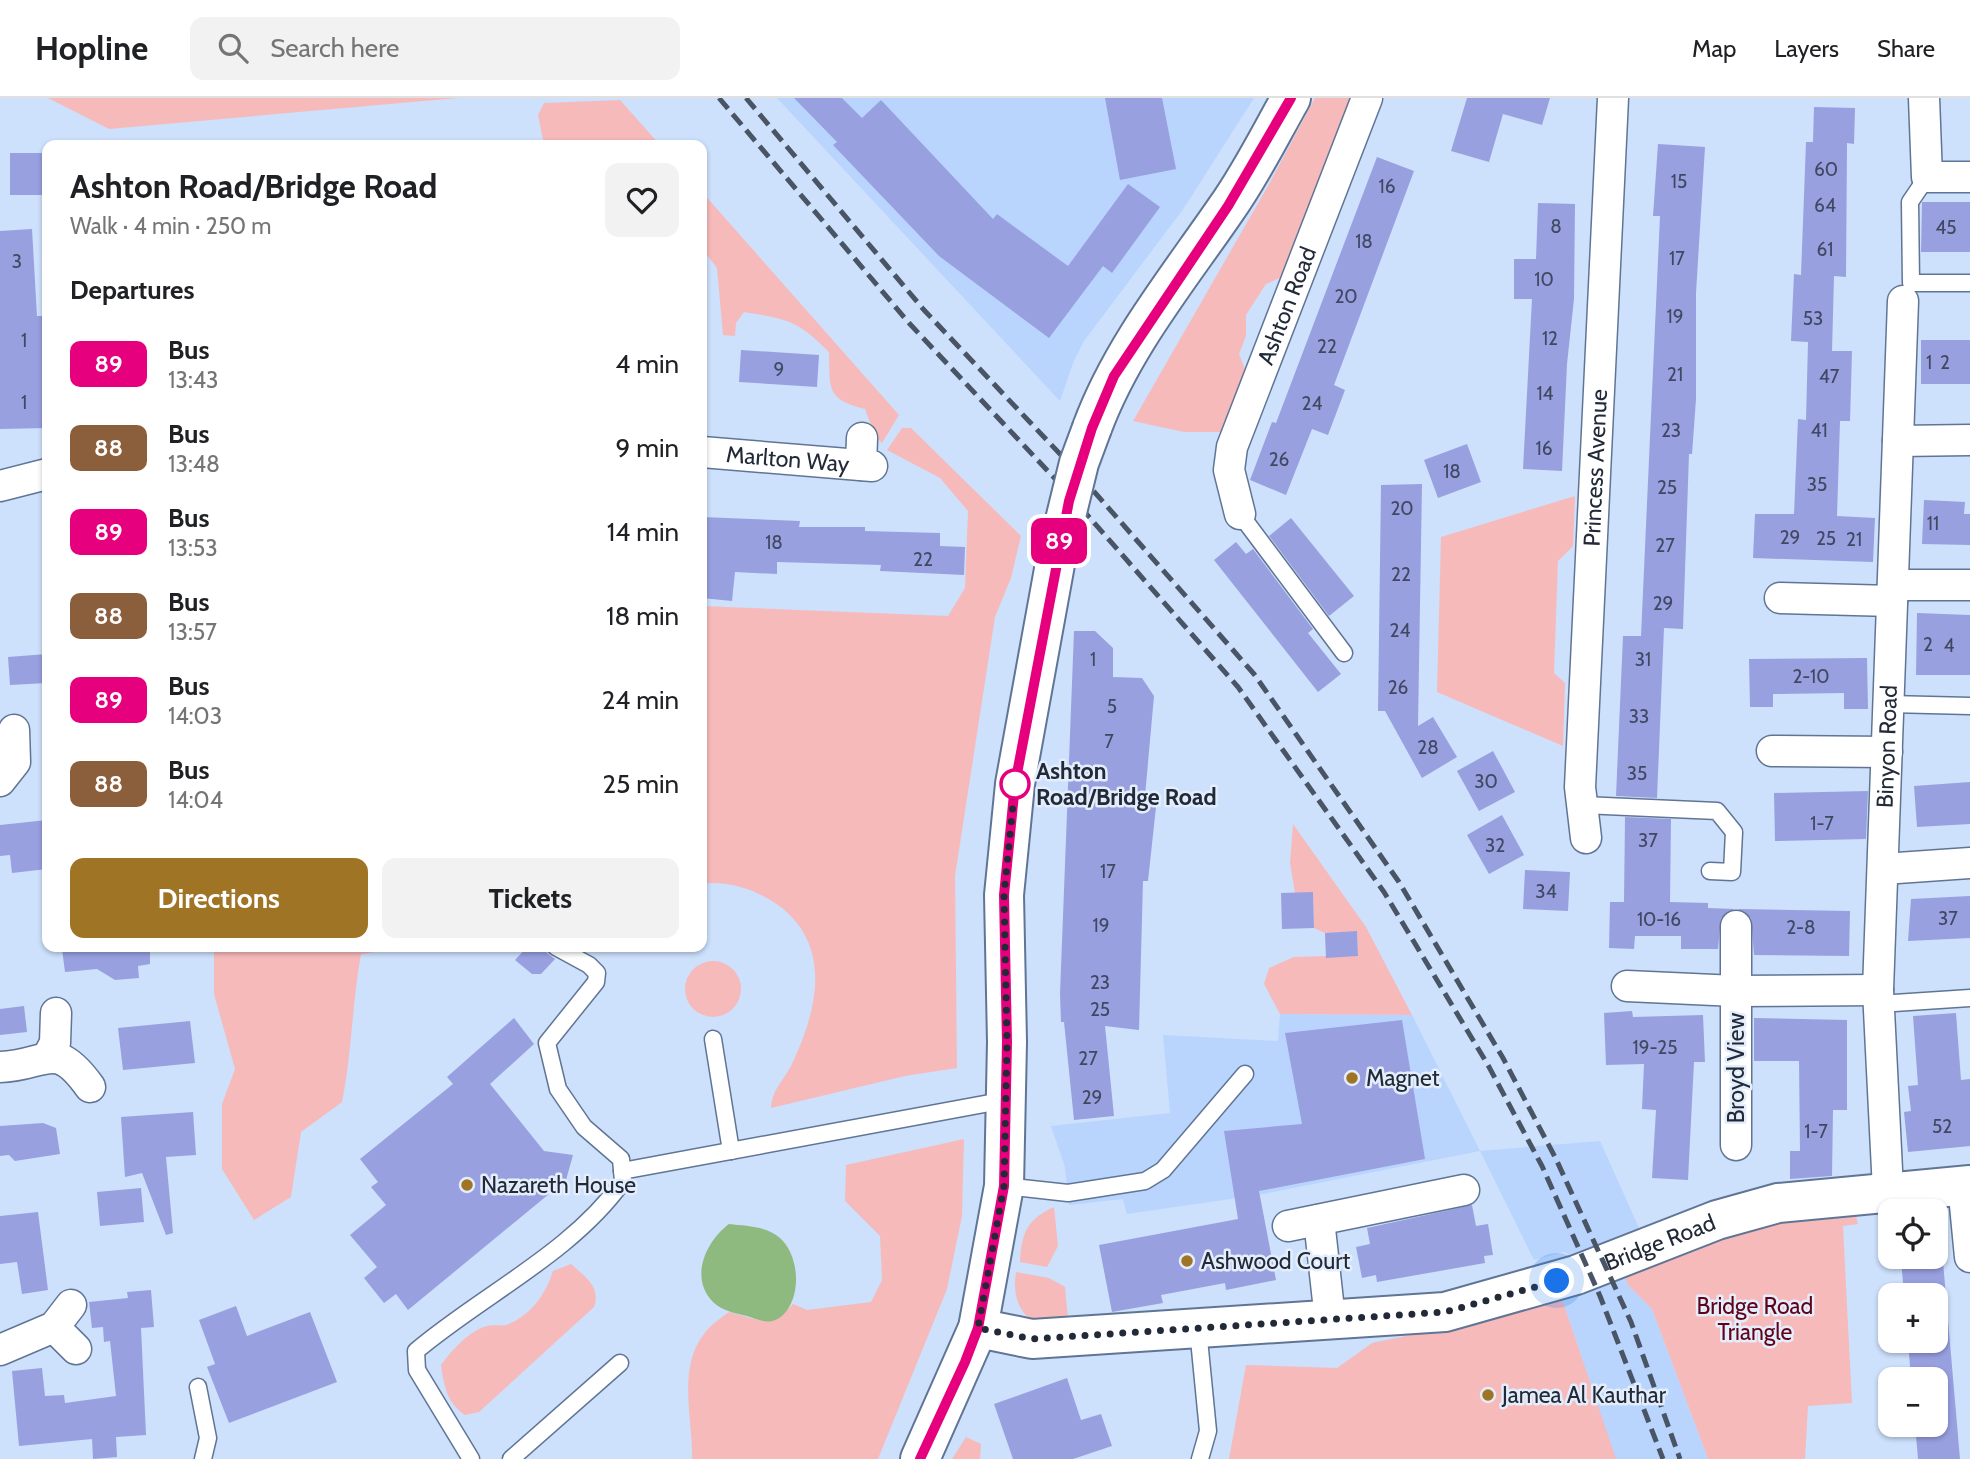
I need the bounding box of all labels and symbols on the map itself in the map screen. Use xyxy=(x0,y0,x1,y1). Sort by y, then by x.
house number: 60 xyxy=(1814,158,1838,181)
house number: 15 xyxy=(1671,170,1687,193)
house number: 16 xyxy=(1379,175,1396,198)
house number: 64 xyxy=(1814,194,1836,217)
house number: 8 xyxy=(1550,215,1562,238)
house number: 45 xyxy=(1935,216,1957,239)
house number: 18 xyxy=(1355,230,1373,253)
house number: 61 xyxy=(1817,238,1833,261)
street label: Ashton Road xyxy=(1251,243,1322,369)
house number: 17 xyxy=(1669,247,1685,270)
house number: 3 xyxy=(12,250,22,273)
house number: 10 xyxy=(1534,268,1554,291)
house number: 20 xyxy=(1334,285,1358,308)
house number: 19 xyxy=(1667,305,1684,328)
house number: 53 xyxy=(1803,307,1823,330)
house number: 12 xyxy=(1542,327,1558,350)
house number: 1 xyxy=(21,329,27,352)
house number: 22 xyxy=(1317,335,1337,358)
house number: 1 xyxy=(1926,351,1932,374)
house number: 2 xyxy=(1940,351,1950,374)
house number: 9 xyxy=(774,358,784,381)
house number: 21 xyxy=(1667,363,1683,386)
house number: 47 xyxy=(1819,365,1840,388)
house number: 14 xyxy=(1536,382,1554,405)
street label: Princess Avenue xyxy=(1578,388,1613,547)
house number: 1 xyxy=(21,391,27,414)
house number: 24 xyxy=(1302,392,1322,415)
house number: 23 xyxy=(1661,419,1681,442)
house number: 41 xyxy=(1810,419,1828,442)
house number: 16 xyxy=(1536,437,1553,460)
street label: Marlton Way xyxy=(725,440,851,478)
house number: 26 xyxy=(1269,448,1289,471)
house number: 18 xyxy=(1443,460,1461,483)
house number: 35 xyxy=(1807,473,1827,496)
house number: 25 xyxy=(1657,476,1677,499)
house number: 20 xyxy=(1390,497,1414,520)
house number: 11 xyxy=(1927,512,1939,535)
line badge: 89 xyxy=(1028,518,1090,564)
house number: 29 xyxy=(1780,526,1800,549)
house number: 25 xyxy=(1816,527,1836,550)
house number: 21 xyxy=(1846,528,1862,551)
house number: 18 xyxy=(765,531,783,554)
house number: 27 xyxy=(1655,534,1675,557)
house number: 22 xyxy=(913,548,933,571)
house number: 22 xyxy=(1391,563,1411,586)
house number: 29 xyxy=(1653,592,1673,615)
house number: 24 xyxy=(1390,619,1410,642)
house number: 2 xyxy=(1923,633,1933,656)
house number: 4 xyxy=(1944,634,1955,657)
house number: 1 xyxy=(1090,648,1096,671)
house number: 31 xyxy=(1635,648,1651,671)
house number: 2-10 xyxy=(1793,665,1829,688)
house number: 26 xyxy=(1388,676,1408,699)
street label: Binyon Road xyxy=(1871,684,1903,808)
house number: 5 xyxy=(1107,695,1117,718)
house number: 33 xyxy=(1629,705,1649,728)
house number: 7 xyxy=(1104,730,1114,753)
house number: 28 xyxy=(1417,736,1439,759)
place label: Ashton Road/Bridge Road xyxy=(1036,757,1217,811)
house number: 35 xyxy=(1627,762,1647,785)
marker: Ashton Road/Bridge Road xyxy=(1000,769,1030,799)
house number: 30 xyxy=(1474,770,1498,793)
house number: 1-7 xyxy=(1810,812,1834,835)
house number: 37 xyxy=(1638,829,1658,852)
house number: 32 xyxy=(1485,834,1505,857)
house number: 17 xyxy=(1100,860,1116,883)
house number: 34 xyxy=(1535,880,1557,903)
house number: 37 xyxy=(1938,907,1958,930)
house number: 10-16 xyxy=(1637,908,1681,931)
house number: 19 xyxy=(1093,914,1110,937)
house number: 2-8 xyxy=(1786,916,1816,939)
house number: 23 xyxy=(1090,971,1110,994)
house number: 25 xyxy=(1090,998,1110,1021)
street label: Broyd View xyxy=(1722,1012,1750,1123)
house number: 19-25 xyxy=(1633,1036,1677,1059)
house number: 27 xyxy=(1078,1047,1098,1070)
place label: Magnet xyxy=(1366,1064,1440,1092)
marker: Magnet xyxy=(1344,1070,1360,1086)
house number: 29 xyxy=(1082,1086,1102,1109)
house number: 52 xyxy=(1932,1115,1952,1138)
house number: 1-7 xyxy=(1804,1120,1828,1143)
place label: Nazareth House xyxy=(481,1171,636,1199)
marker: Nazareth House xyxy=(459,1177,475,1193)
street label: Bridge Road xyxy=(1600,1208,1719,1277)
place label: Ashwood Court xyxy=(1201,1247,1351,1275)
marker: Ashwood Court xyxy=(1179,1253,1195,1269)
your location xyxy=(1539,1263,1574,1298)
park label: Bridge Road Triangle xyxy=(1697,1292,1813,1346)
place label: Jamea Al Kauthar xyxy=(1501,1381,1667,1409)
marker: Jamea Al Kauthar xyxy=(1480,1387,1496,1403)

